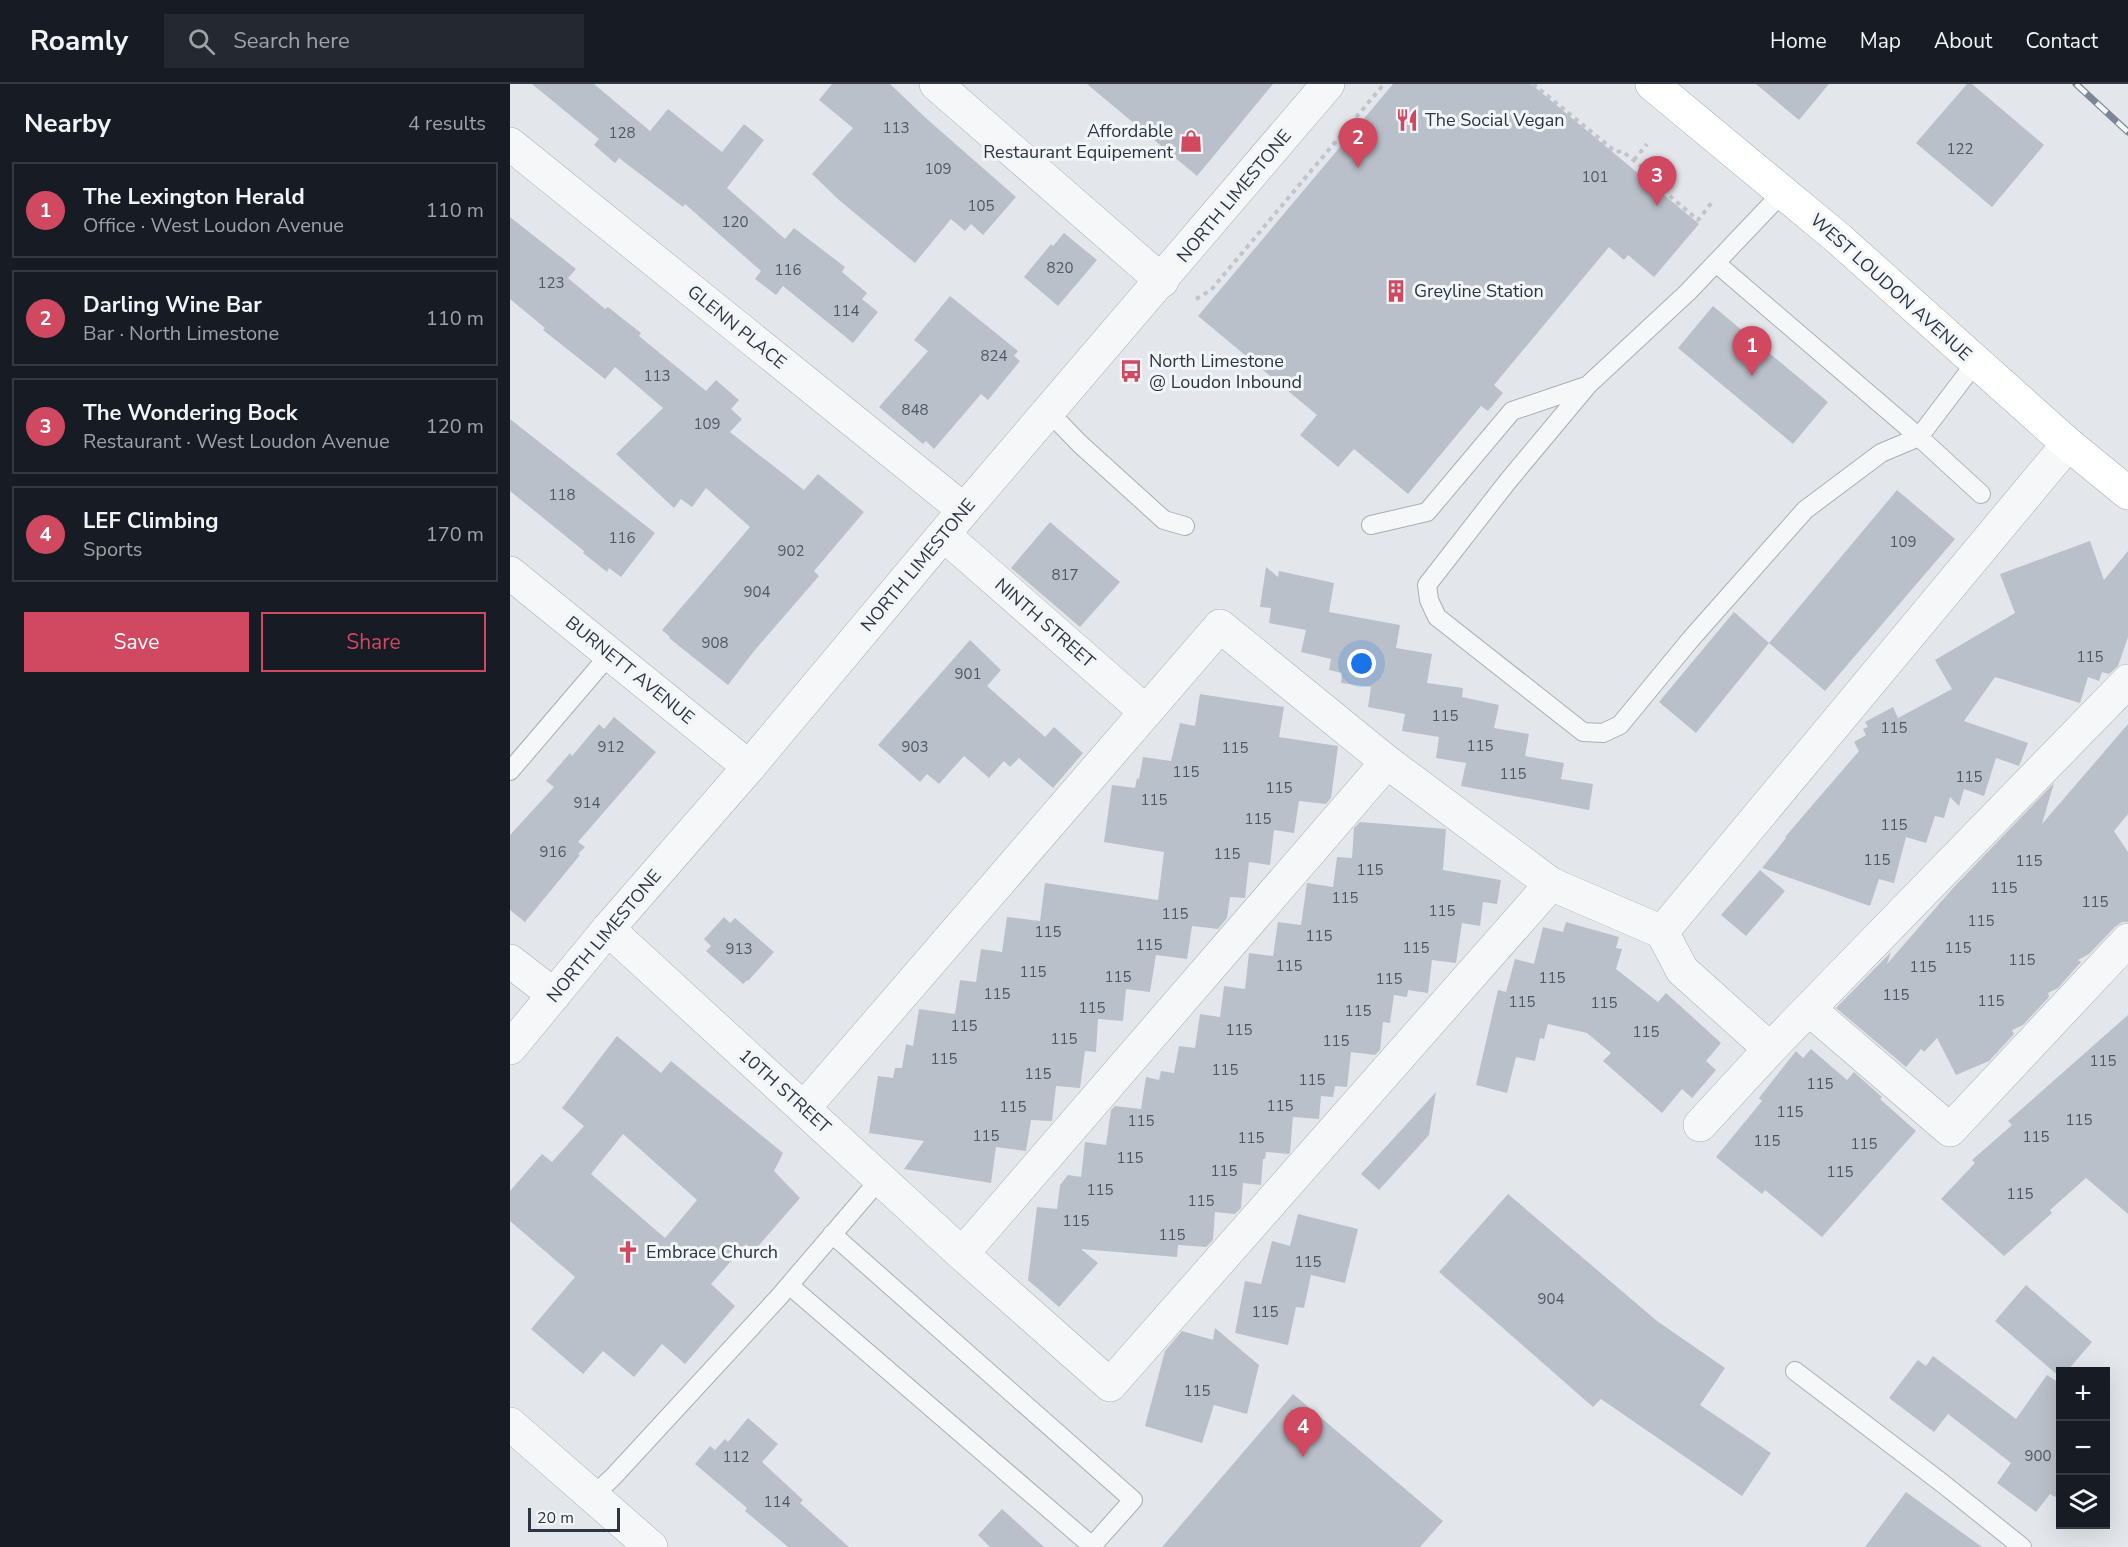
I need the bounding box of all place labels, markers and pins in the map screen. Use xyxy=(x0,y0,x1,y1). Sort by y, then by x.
restaurant icon: The Social Vegan xyxy=(1394,107,1420,133)
place label: The Social Vegan xyxy=(1425,108,1565,132)
pin: 2 xyxy=(1338,118,1378,168)
place label: Affordable Restaurant Equipement xyxy=(983,119,1174,164)
shop icon: Affordable Restaurant Equipement xyxy=(1178,128,1204,154)
pin: 3 xyxy=(1638,156,1676,206)
building icon: Greyline Station xyxy=(1383,278,1409,304)
place label: Greyline Station xyxy=(1414,279,1544,303)
pin: 1 xyxy=(1732,326,1772,376)
place label: North Limestone @ Loudon Inbound xyxy=(1149,349,1302,394)
bus stop icon: North Limestone @ Loudon Inbound xyxy=(1118,358,1144,384)
church icon: Embrace Church xyxy=(615,1239,641,1265)
place label: Embrace Church xyxy=(646,1240,778,1264)
pin: 4 xyxy=(1284,1408,1322,1457)

